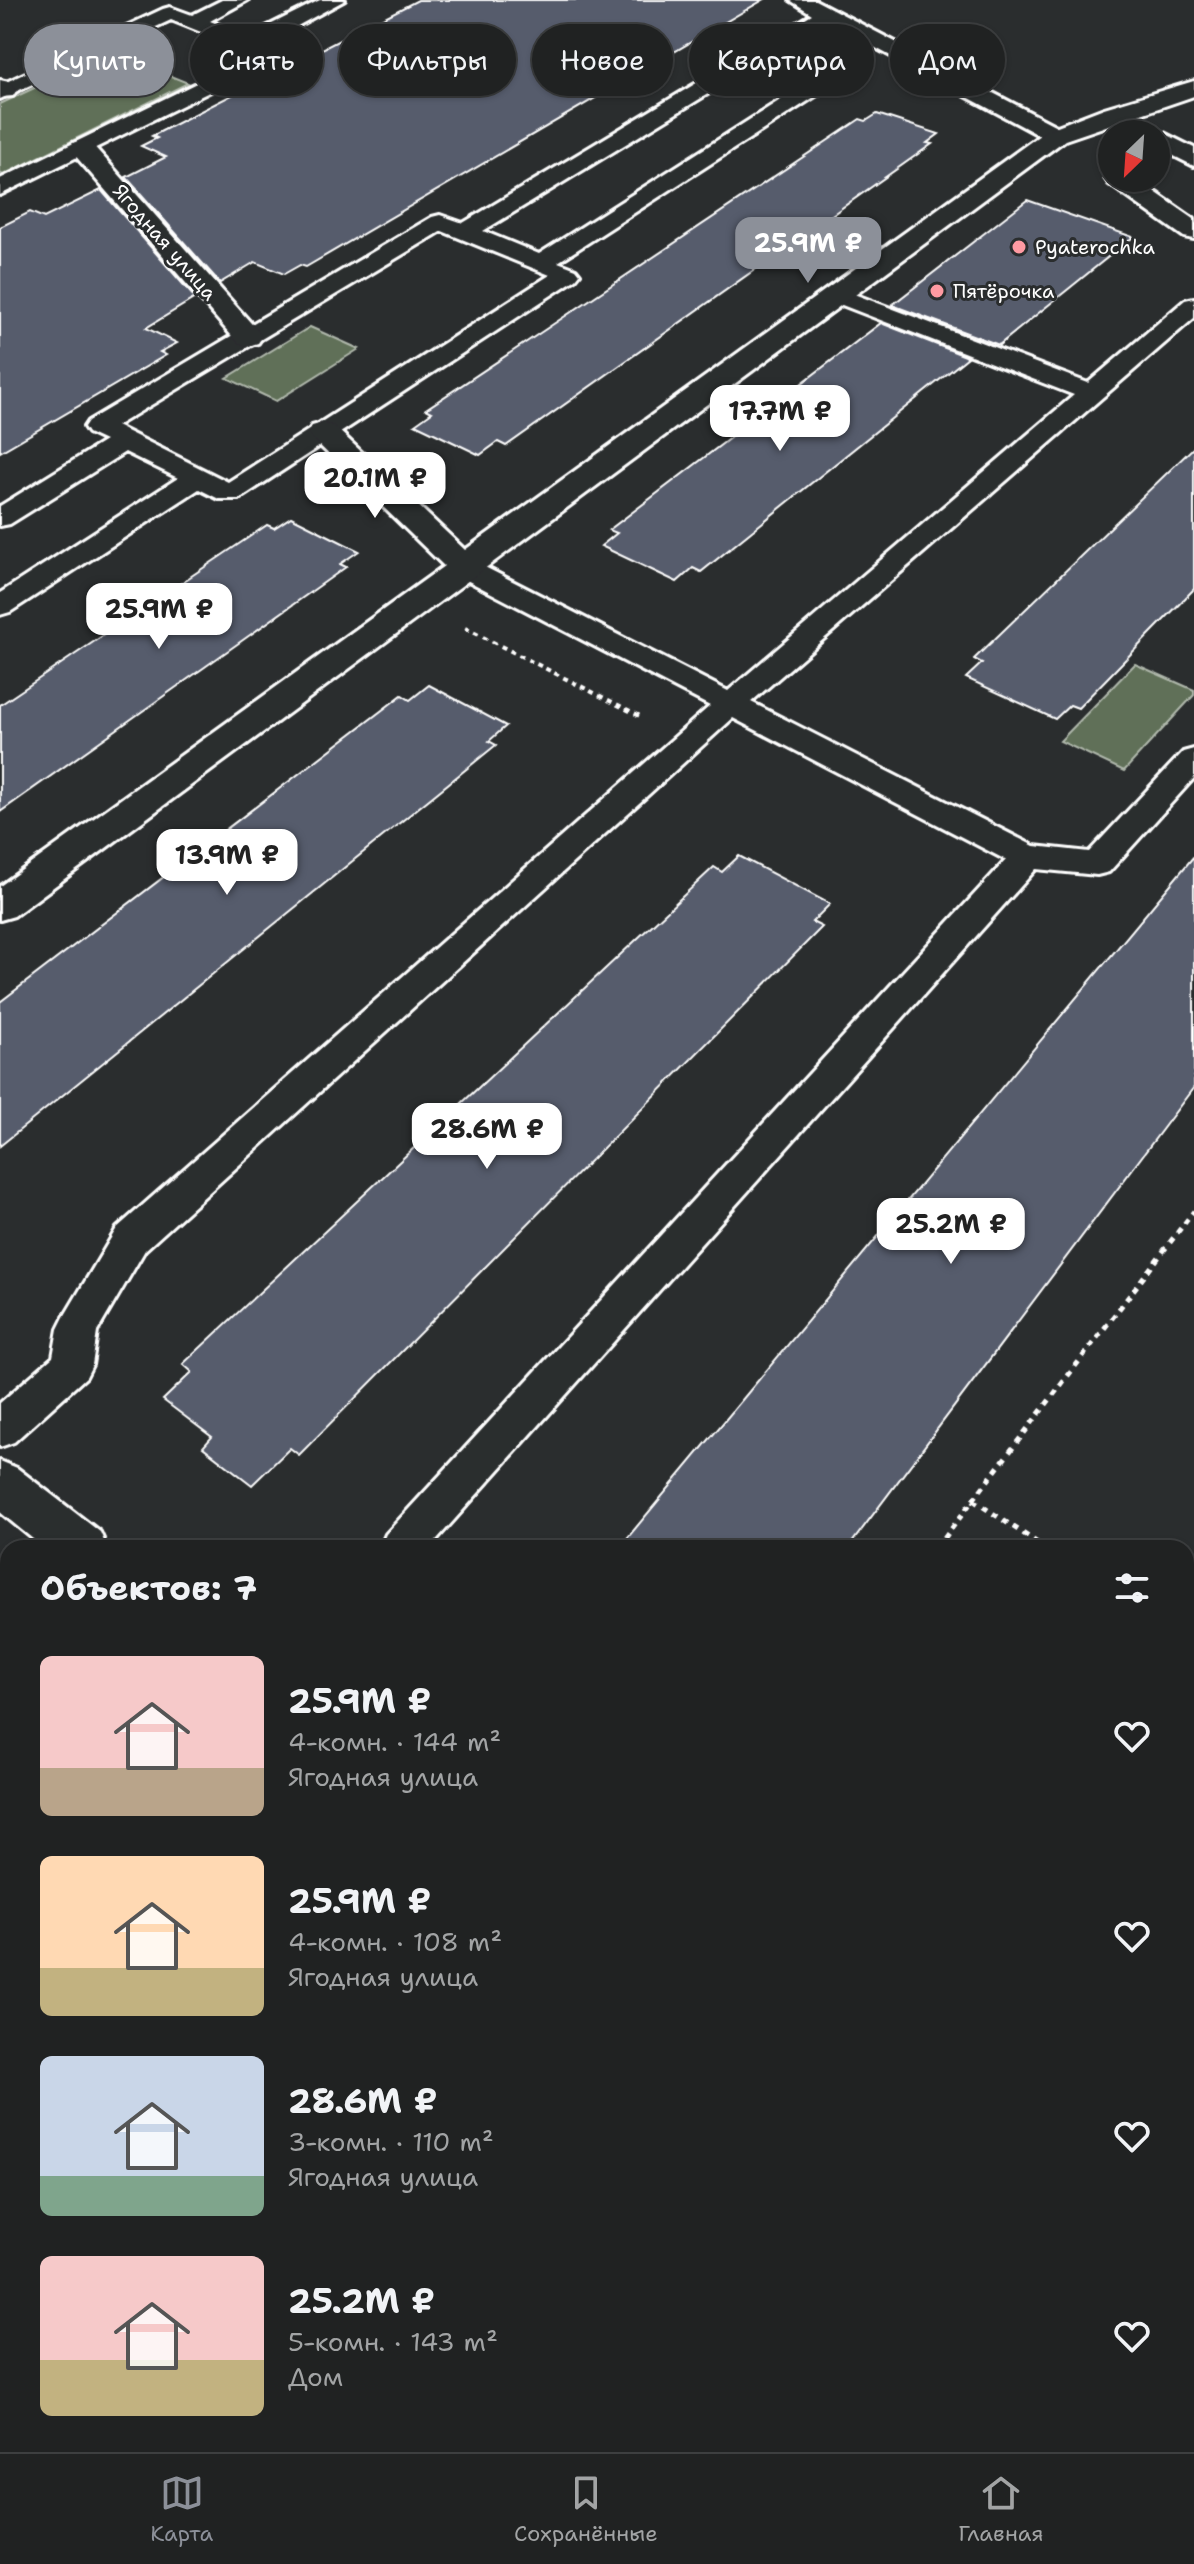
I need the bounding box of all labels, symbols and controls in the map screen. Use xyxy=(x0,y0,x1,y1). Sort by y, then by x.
chip: Купить xyxy=(24,24,174,96)
chip: Снять xyxy=(190,24,323,96)
chip: Фильтры xyxy=(339,24,516,96)
chip: Новое xyxy=(532,24,673,96)
chip: Квартира xyxy=(689,24,874,96)
chip: Дом xyxy=(890,24,1005,96)
north arrow xyxy=(1098,120,1170,192)
map controls xyxy=(1098,120,1170,192)
street label: Ягодная улица xyxy=(107,178,223,306)
pin: 25.9M ₽ xyxy=(734,217,882,285)
text: 25.9M ₽ xyxy=(753,225,863,260)
place label: Pyaterochka xyxy=(1035,234,1155,260)
marker: Pyaterochka xyxy=(1010,238,1028,256)
place label: Пятёрочка xyxy=(953,278,1055,304)
marker: Пятёрочка xyxy=(928,282,946,300)
pin: 17.7M ₽ xyxy=(706,385,854,453)
text: 17.7M ₽ xyxy=(728,393,832,428)
pin: 20.1M ₽ xyxy=(301,452,449,520)
text: 20.1M ₽ xyxy=(323,460,427,495)
pin: 25.9M ₽ xyxy=(85,583,233,651)
text: 25.9M ₽ xyxy=(104,591,214,626)
pin: 13.9M ₽ xyxy=(153,829,301,897)
text: 13.9M ₽ xyxy=(175,837,279,872)
pin: 28.6M ₽ xyxy=(413,1103,561,1171)
text: 28.6M ₽ xyxy=(430,1111,544,1146)
pin: 25.2M ₽ xyxy=(877,1198,1025,1266)
text: 25.2M ₽ xyxy=(895,1206,1007,1241)
text: Объектов: 7 xyxy=(40,1565,257,1611)
icon: filters xyxy=(1110,1566,1154,1610)
text: 25.9M ₽ xyxy=(288,1678,431,1724)
icon: home xyxy=(104,1688,200,1784)
icon: heart xyxy=(1110,1714,1154,1758)
text: 4-комн. · 144 m² xyxy=(288,1724,501,1759)
text: Ягодная улица xyxy=(288,1759,478,1794)
text: 25.9M ₽ xyxy=(288,1878,431,1924)
icon: home xyxy=(104,1888,200,1984)
icon: heart xyxy=(1110,1914,1154,1958)
text: 4-комн. · 108 m² xyxy=(288,1924,502,1959)
text: Ягодная улица xyxy=(288,1959,478,1994)
text: 28.6M ₽ xyxy=(288,2078,437,2124)
icon: home xyxy=(104,2088,200,2184)
icon: heart xyxy=(1110,2114,1154,2158)
text: 3-комн. · 110 m² xyxy=(288,2124,494,2159)
text: Ягодная улица xyxy=(288,2159,478,2194)
text: 25.2M ₽ xyxy=(288,2278,435,2324)
icon: home xyxy=(104,2288,200,2384)
icon: heart xyxy=(1110,2314,1154,2358)
text: 5-комн. · 143 m² xyxy=(288,2324,498,2359)
text: Дом xyxy=(288,2359,343,2394)
tab: Карта xyxy=(150,2471,213,2548)
tab: Сохранённые xyxy=(514,2471,658,2548)
tab: Главная xyxy=(958,2471,1044,2548)

